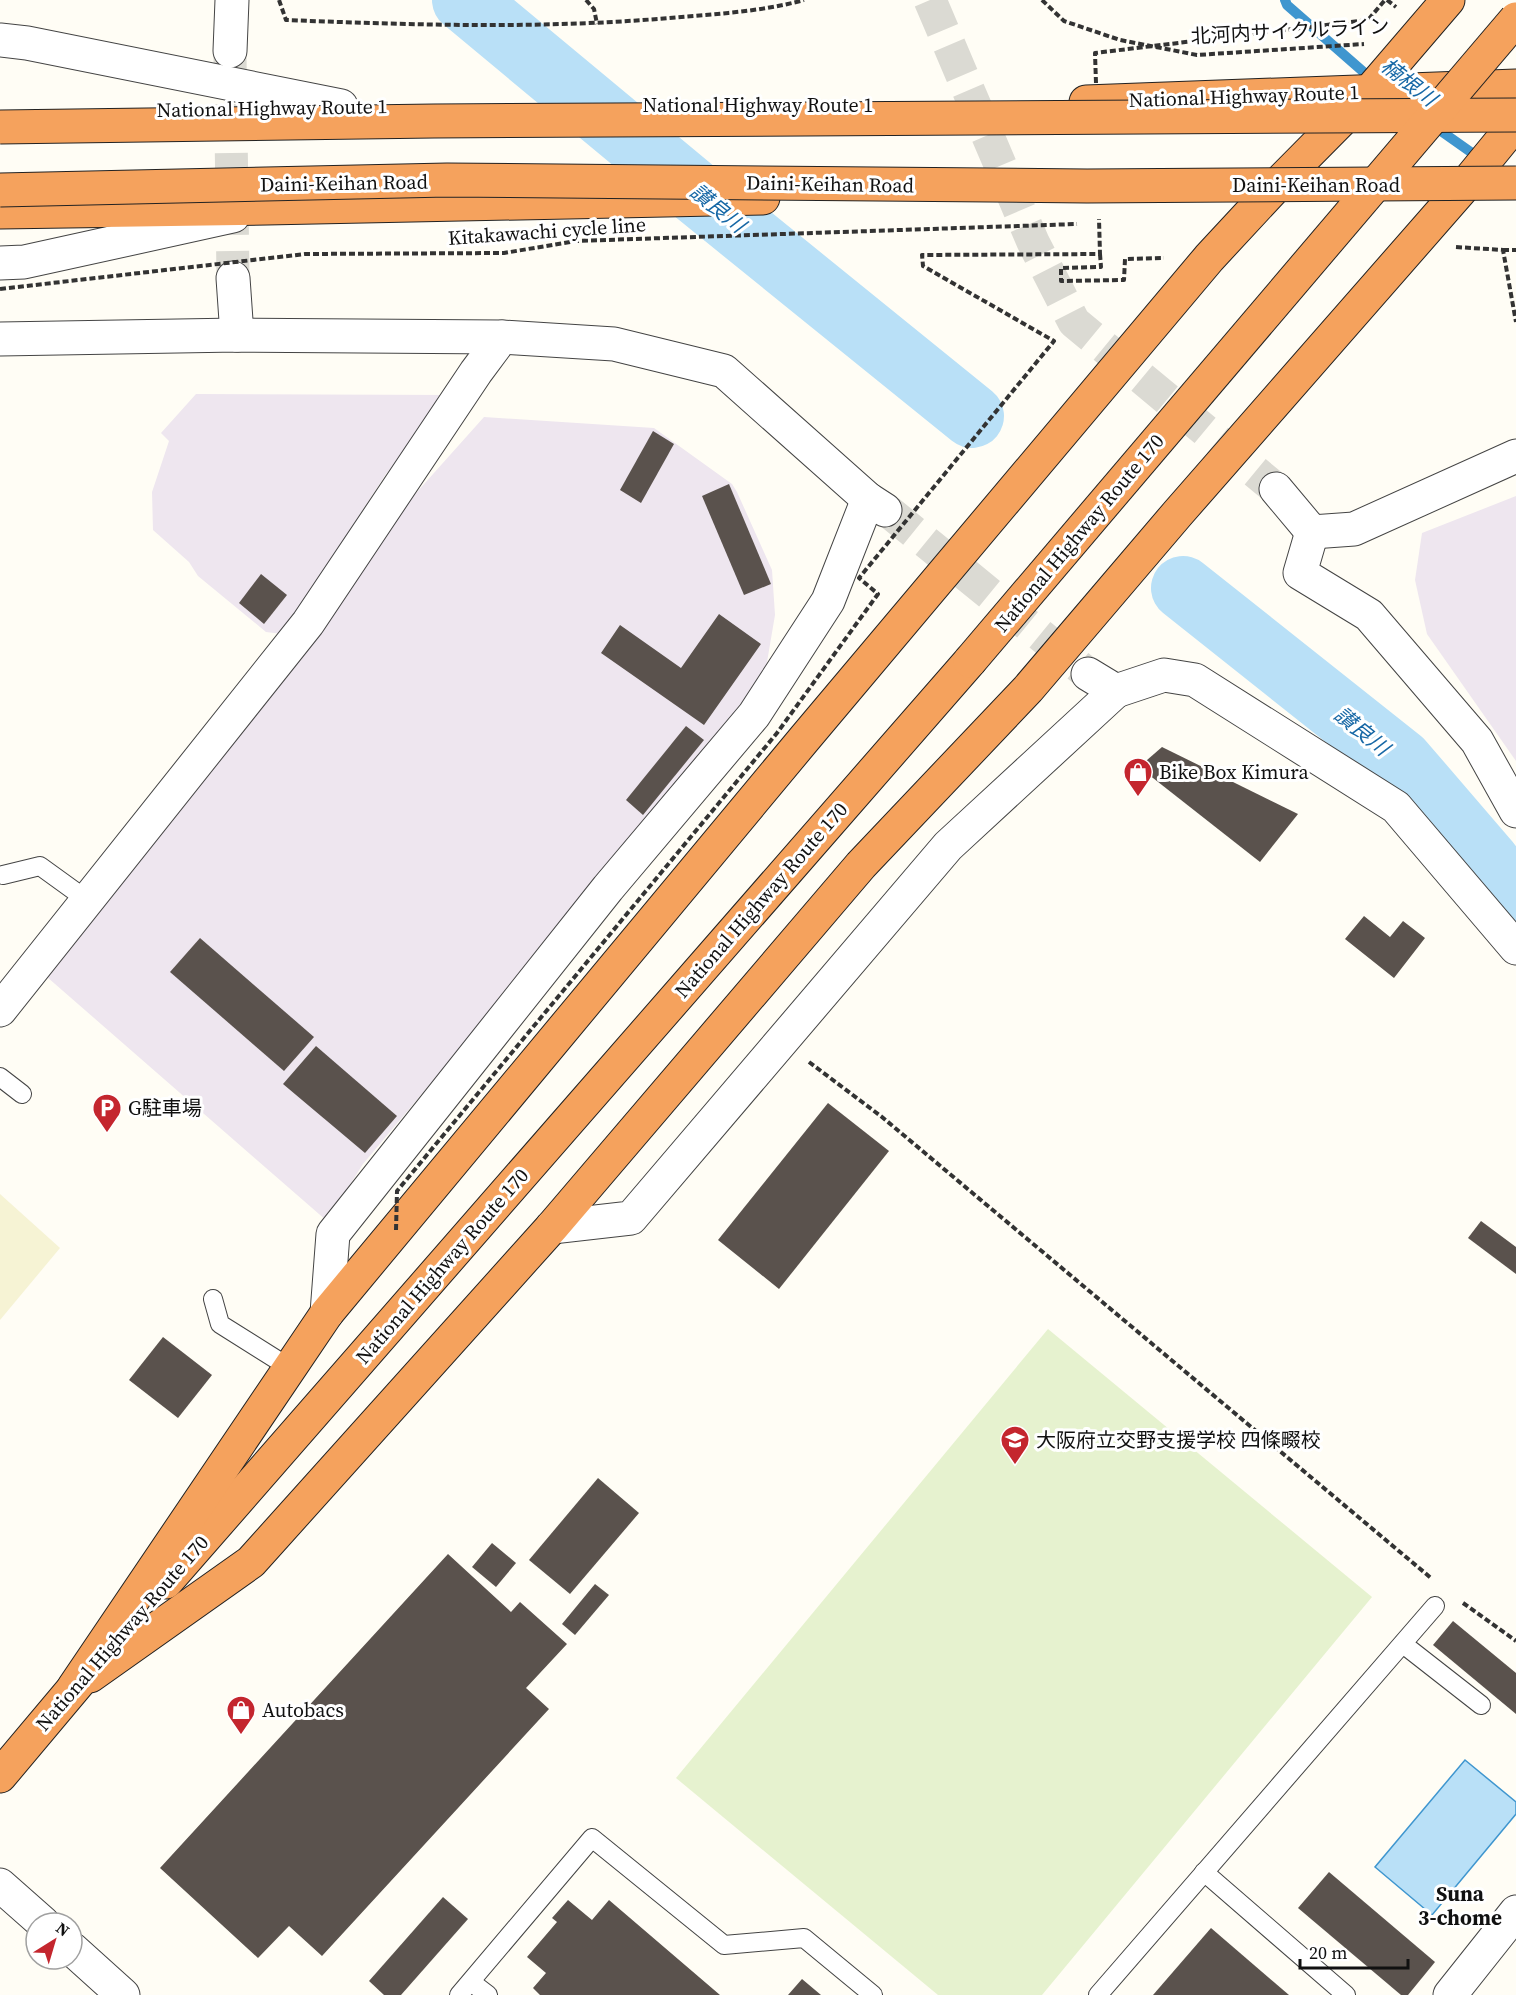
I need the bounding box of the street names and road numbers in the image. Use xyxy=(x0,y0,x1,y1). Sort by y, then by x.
street label: 北河内サイクルライン xyxy=(1190,12,1390,50)
street label: National Highway Route 1 xyxy=(1128,78,1360,114)
street label: National Highway Route 1 xyxy=(643,91,873,119)
street label: National Highway Route 1 xyxy=(156,92,388,124)
street label: Daini-Keihan Road xyxy=(260,168,429,198)
street label: Daini-Keihan Road xyxy=(746,169,915,199)
street label: Daini-Keihan Road xyxy=(1232,171,1401,199)
street label: Kitakawachi cycle line xyxy=(447,210,647,252)
street label: National Highway Route 170 xyxy=(988,428,1170,638)
street label: National Highway Route 170 xyxy=(668,796,854,1004)
street label: National Highway Route 170 xyxy=(349,1162,535,1370)
street label: National Highway Route 170 xyxy=(29,1529,215,1737)

